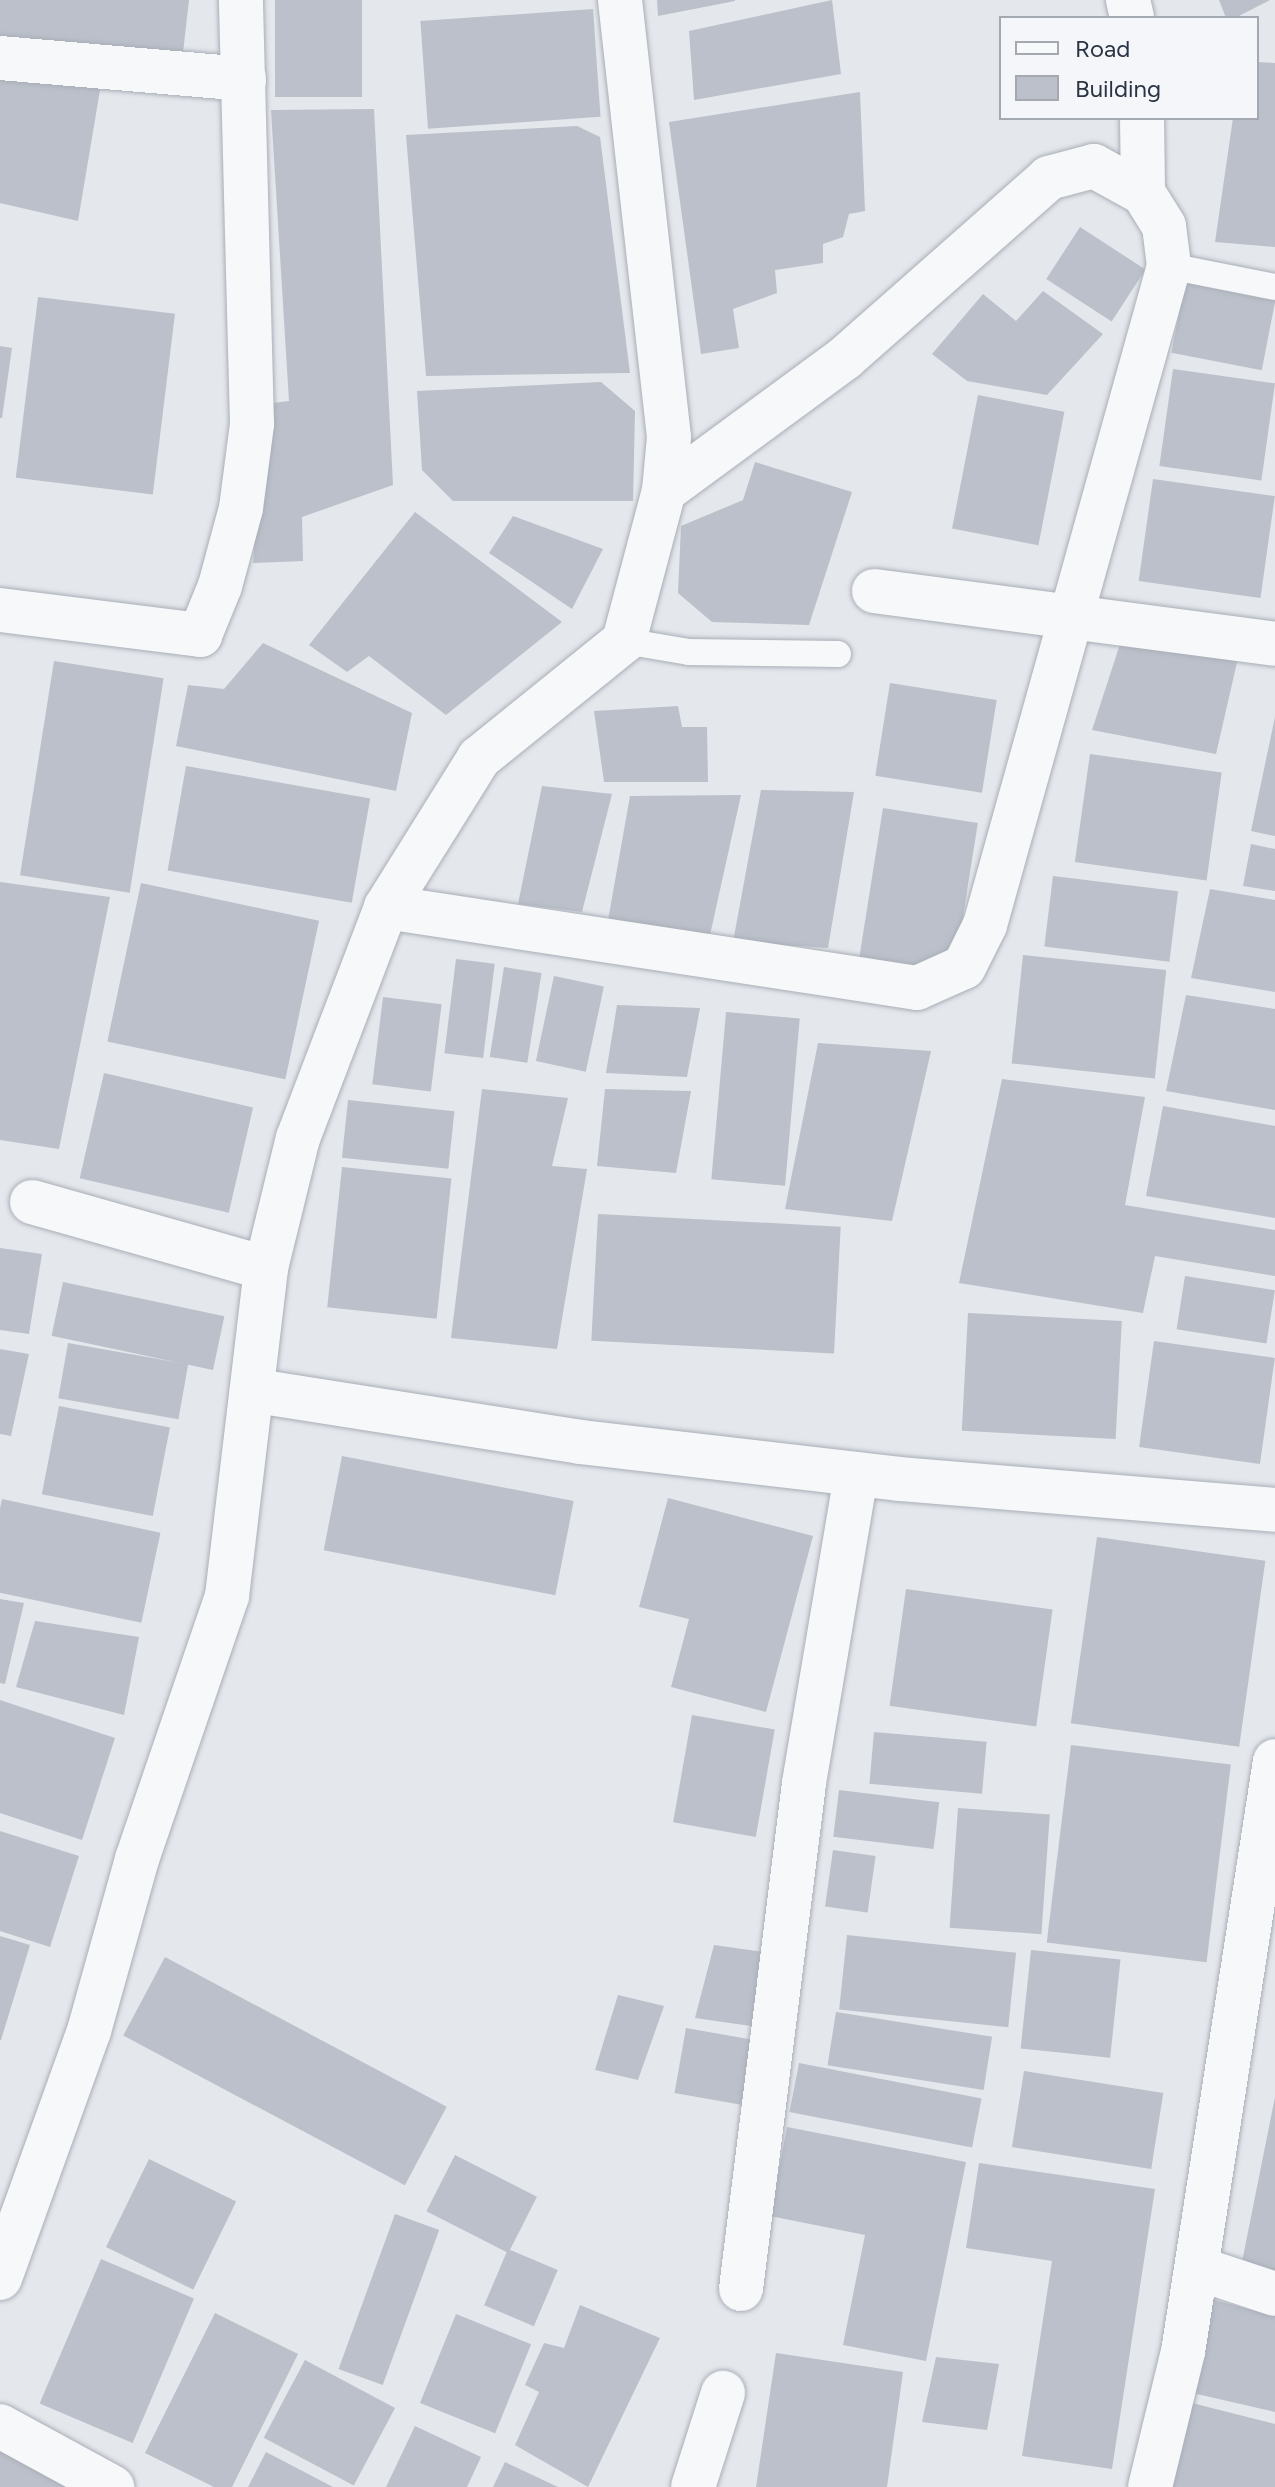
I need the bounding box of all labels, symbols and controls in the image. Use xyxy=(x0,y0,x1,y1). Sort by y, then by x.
legend xyxy=(999,16,1259,120)
text: Road xyxy=(1075,34,1130,63)
text: Building xyxy=(1075,74,1161,103)

